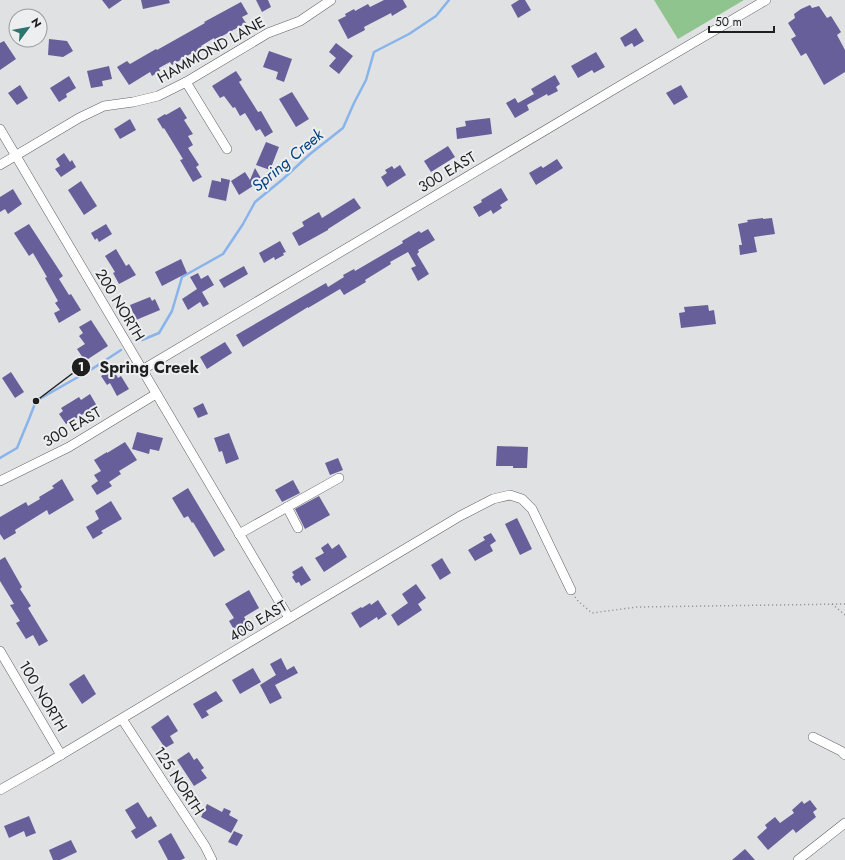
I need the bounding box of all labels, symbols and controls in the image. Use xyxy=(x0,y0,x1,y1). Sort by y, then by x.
north arrow xyxy=(8,8,48,48)
scale bar xyxy=(709,8,774,34)
street label: HAMMOND LANE xyxy=(153,11,269,89)
text: 50 m xyxy=(715,13,742,31)
text: N xyxy=(27,15,46,31)
water label: Spring Creek xyxy=(247,123,329,197)
street label: 300 EAST xyxy=(414,146,480,198)
street label: 200 NORTH xyxy=(90,265,150,345)
callout: Spring Creek xyxy=(71,353,207,381)
text: Spring Creek xyxy=(99,356,200,379)
text: 1 xyxy=(78,358,84,376)
street label: 300 EAST xyxy=(39,401,105,453)
street label: 400 EAST xyxy=(225,595,291,647)
street label: 100 NORTH xyxy=(13,657,73,735)
street label: 125 NORTH xyxy=(149,742,209,820)

